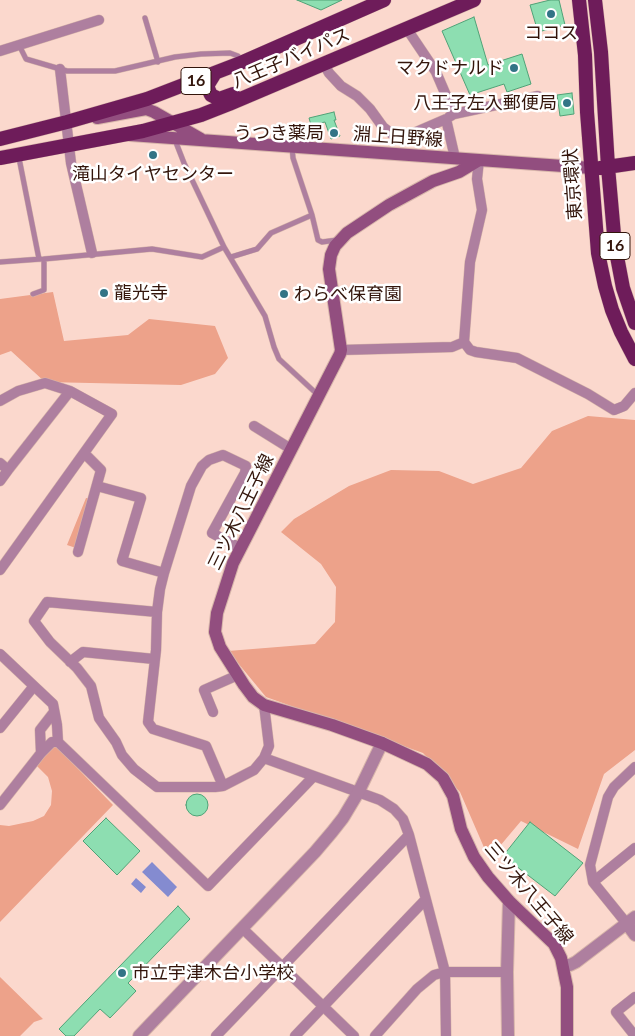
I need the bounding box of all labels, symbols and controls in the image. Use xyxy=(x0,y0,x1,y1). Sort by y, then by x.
marker: ココス xyxy=(545,8,557,20)
place label: ココス xyxy=(524,22,578,44)
street label: 八王子バイパス xyxy=(229,23,353,93)
place label: マクドナルド xyxy=(396,57,504,79)
marker: マクドナルド xyxy=(508,62,520,74)
road number: 16 xyxy=(181,68,211,94)
place label: 八王子左入郵便局 xyxy=(413,92,557,114)
marker: 八王子左入郵便局 xyxy=(561,97,573,109)
place label: うつき薬局 xyxy=(234,122,324,144)
street label: 淵上日野線 xyxy=(352,123,444,151)
marker: うつき薬局 xyxy=(328,127,340,139)
street label: 東京環状 xyxy=(560,147,586,221)
marker: 滝山タイヤセンター xyxy=(147,149,159,161)
place label: 滝山タイヤセンター xyxy=(72,163,234,185)
road number: 16 xyxy=(600,232,630,260)
place label: 龍光寺 xyxy=(114,282,168,304)
place label: わらべ保育園 xyxy=(294,283,402,305)
marker: 龍光寺 xyxy=(98,287,110,299)
marker: わらべ保育園 xyxy=(278,288,290,300)
street label: 三ツ木八王子線 xyxy=(204,451,278,573)
street label: 三ツ木八王子線 xyxy=(480,838,578,948)
place label: 市立宇津木台小学校 xyxy=(132,962,294,984)
marker: 市立宇津木台小学校 xyxy=(116,967,128,979)

